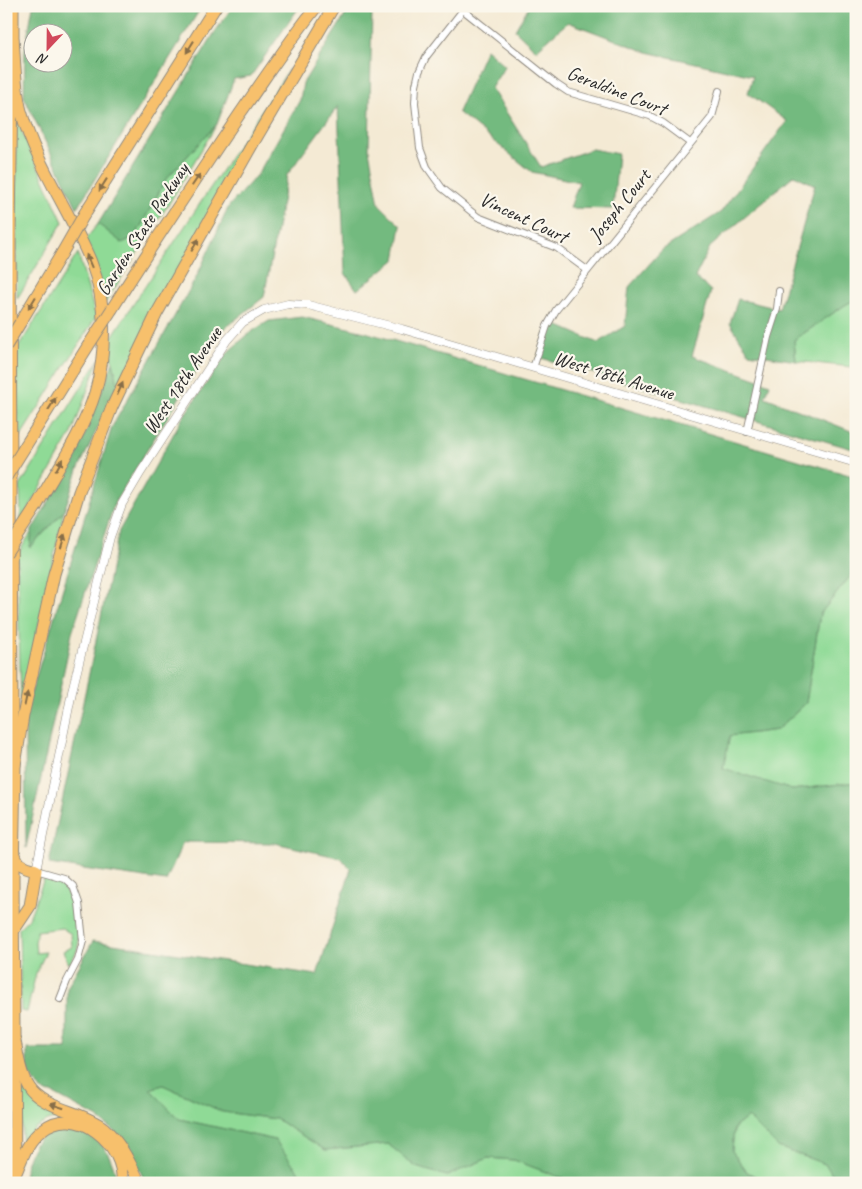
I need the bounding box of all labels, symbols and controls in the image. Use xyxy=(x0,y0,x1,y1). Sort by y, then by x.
north arrow xyxy=(22,22,72,72)
one-way arrow xyxy=(185,41,194,54)
text: N xyxy=(34,49,51,69)
street label: Geraldine Court xyxy=(564,60,673,122)
street label: Garden State Parkway xyxy=(90,157,196,300)
street label: Joseph Court xyxy=(582,162,658,247)
one-way arrow xyxy=(191,173,200,187)
one-way arrow xyxy=(98,178,108,191)
street label: Vincent Court xyxy=(476,186,575,250)
one-way arrow xyxy=(191,238,199,252)
one-way arrow xyxy=(85,254,93,268)
one-way arrow xyxy=(27,296,36,310)
street label: West 18th Avenue xyxy=(137,321,228,439)
street label: West 18th Avenue xyxy=(551,345,678,406)
one-way arrow xyxy=(116,382,124,396)
one-way arrow xyxy=(47,397,56,410)
one-way arrow xyxy=(55,458,64,471)
one-way arrow xyxy=(60,534,68,549)
one-way arrow xyxy=(23,691,31,707)
one-way arrow xyxy=(49,1102,64,1109)

